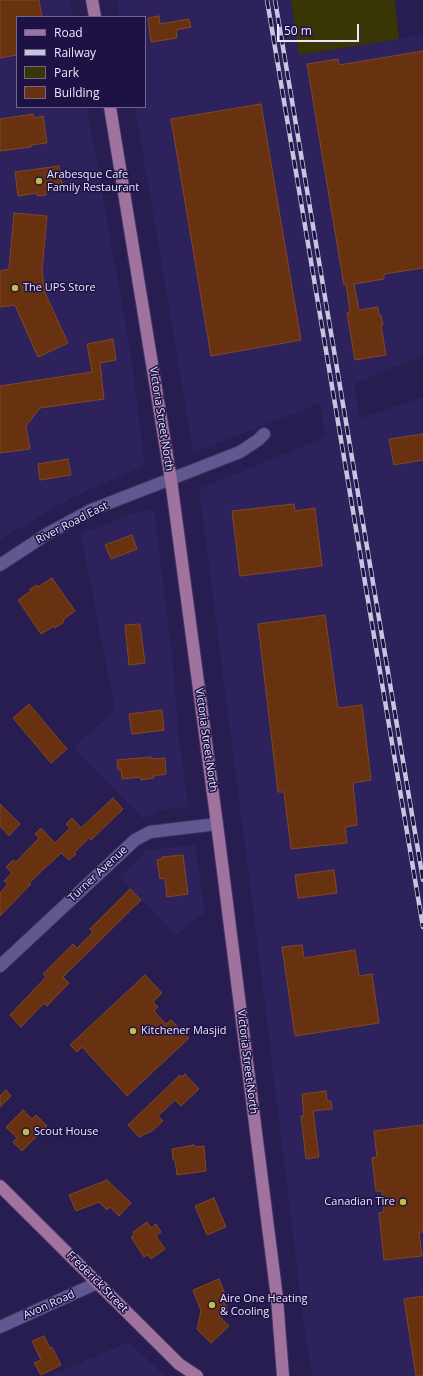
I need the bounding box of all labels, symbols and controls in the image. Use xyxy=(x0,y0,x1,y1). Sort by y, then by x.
legend xyxy=(16,16,146,108)
scale bar xyxy=(279,16,361,42)
text: 50 m xyxy=(284,22,312,39)
text: Road xyxy=(54,24,83,41)
text: Railway xyxy=(54,44,96,61)
text: Park xyxy=(54,64,79,81)
text: Building xyxy=(54,84,99,101)
place label: Arabesque Cafe Family Restaurant xyxy=(47,168,139,194)
marker: Arabesque Cafe Family Restaurant xyxy=(34,176,44,186)
place label: The UPS Store xyxy=(23,281,96,295)
marker: The UPS Store xyxy=(10,283,20,293)
street label: Victoria Street North xyxy=(146,366,176,472)
street label: River Road East xyxy=(34,499,110,547)
street label: Victoria Street North xyxy=(192,687,220,793)
street label: Turner Avenue xyxy=(66,843,130,905)
street label: Victoria Street North xyxy=(234,1009,260,1115)
place label: Kitchener Masjid xyxy=(141,1024,226,1038)
marker: Kitchener Masjid xyxy=(128,1026,138,1036)
place label: Scout House xyxy=(34,1125,98,1139)
marker: Scout House xyxy=(21,1127,31,1137)
place label: Canadian Tire xyxy=(324,1195,395,1209)
marker: Canadian Tire xyxy=(398,1197,408,1207)
street label: Frederick Street xyxy=(64,1249,130,1315)
street label: Avon Road xyxy=(21,1288,77,1322)
place label: Aire One Heating & Cooling xyxy=(220,1292,307,1318)
marker: Aire One Heating & Cooling xyxy=(207,1300,217,1310)

